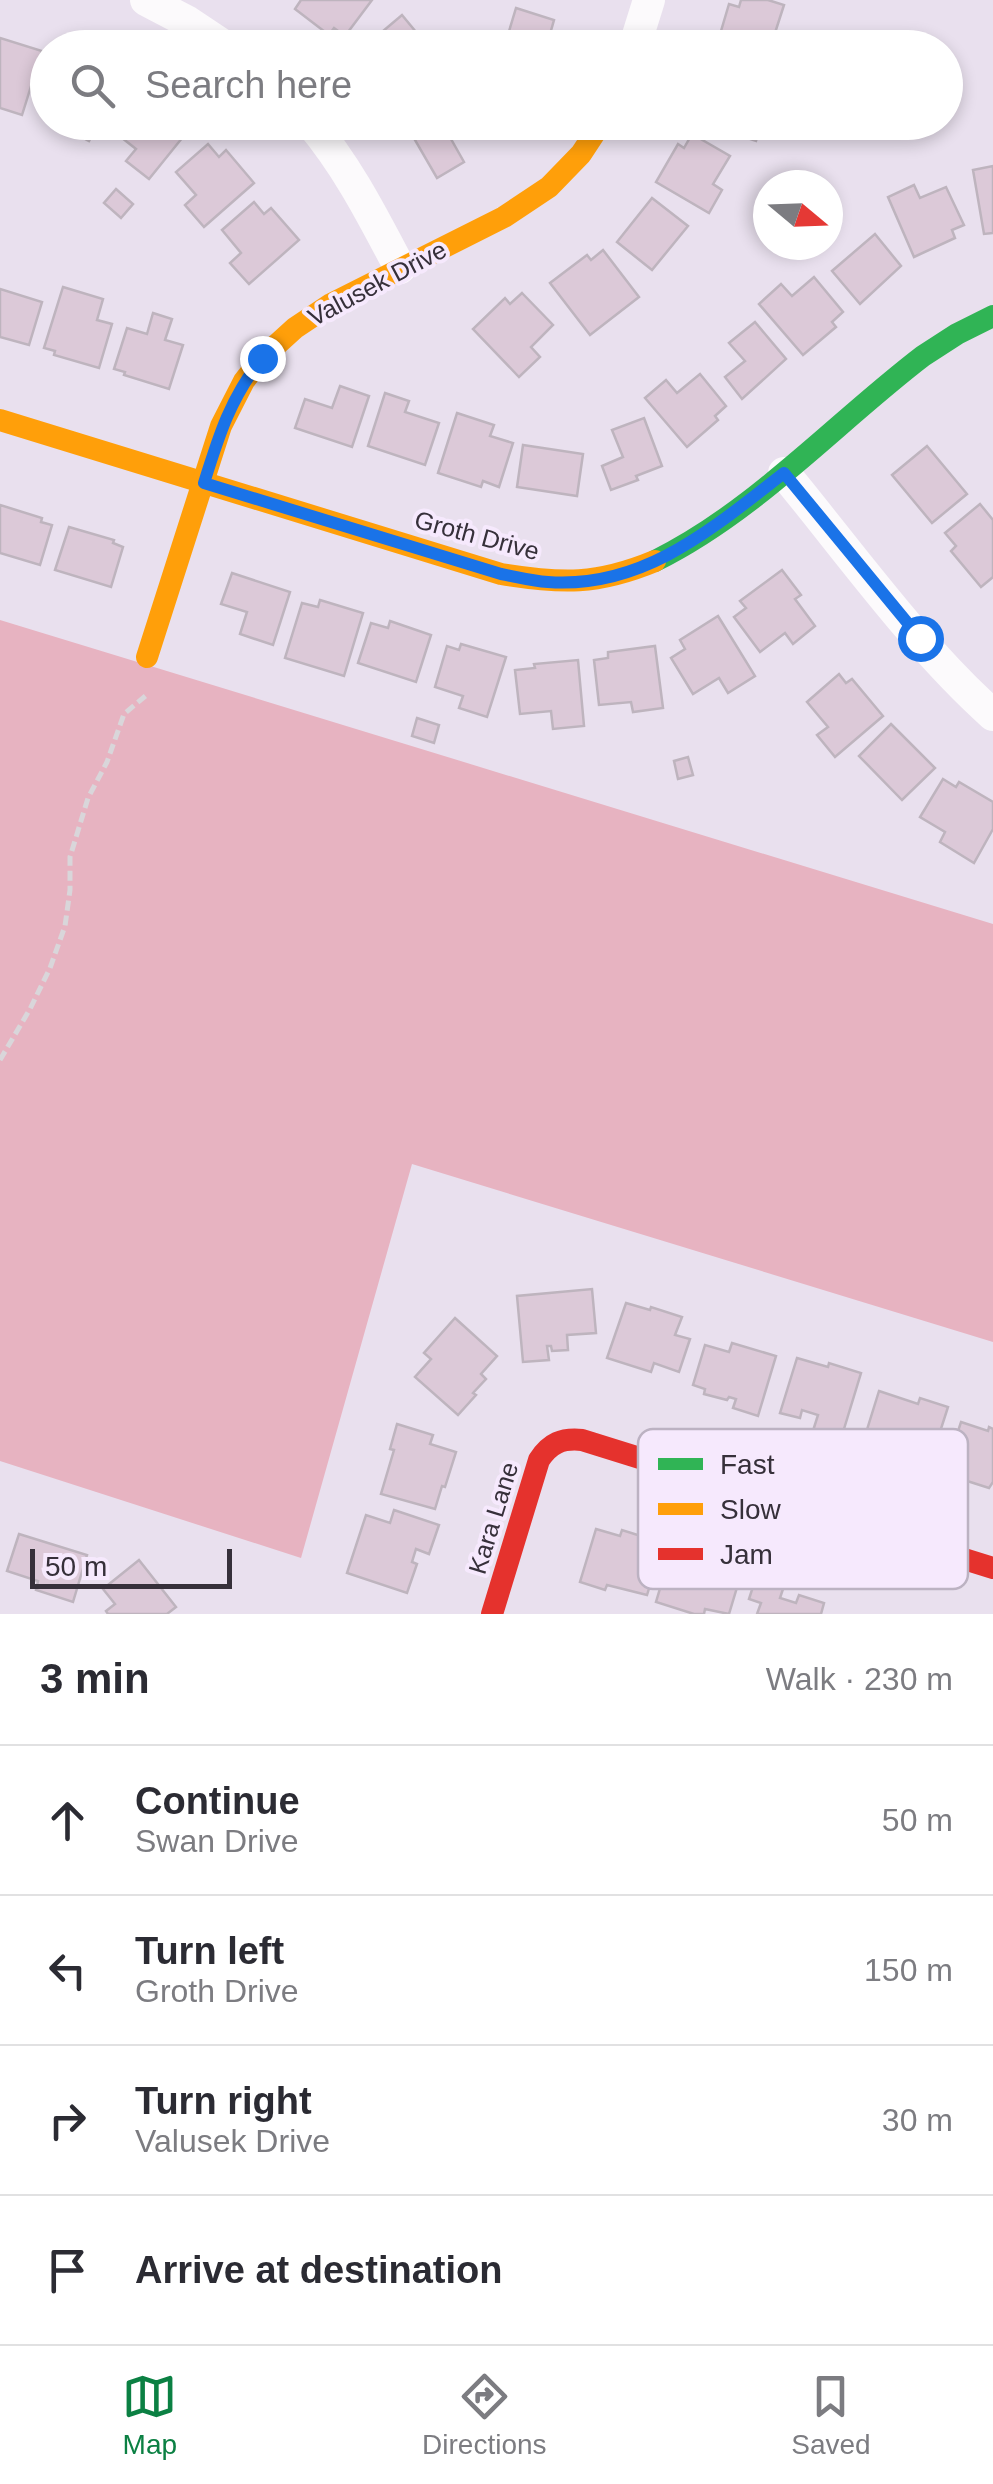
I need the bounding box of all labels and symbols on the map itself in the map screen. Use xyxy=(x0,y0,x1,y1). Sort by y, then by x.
north arrow xyxy=(753,170,843,260)
street label: Valusek Drive xyxy=(303,235,451,331)
route end xyxy=(240,336,286,382)
street label: Groth Drive xyxy=(412,505,542,565)
route start xyxy=(898,616,944,662)
legend xyxy=(638,1429,968,1589)
text: Fast xyxy=(720,1449,775,1480)
street label: Kara Lane xyxy=(463,1459,523,1577)
text: Slow xyxy=(720,1494,781,1525)
text: Jam xyxy=(720,1539,773,1570)
scale bar xyxy=(30,1544,232,1588)

